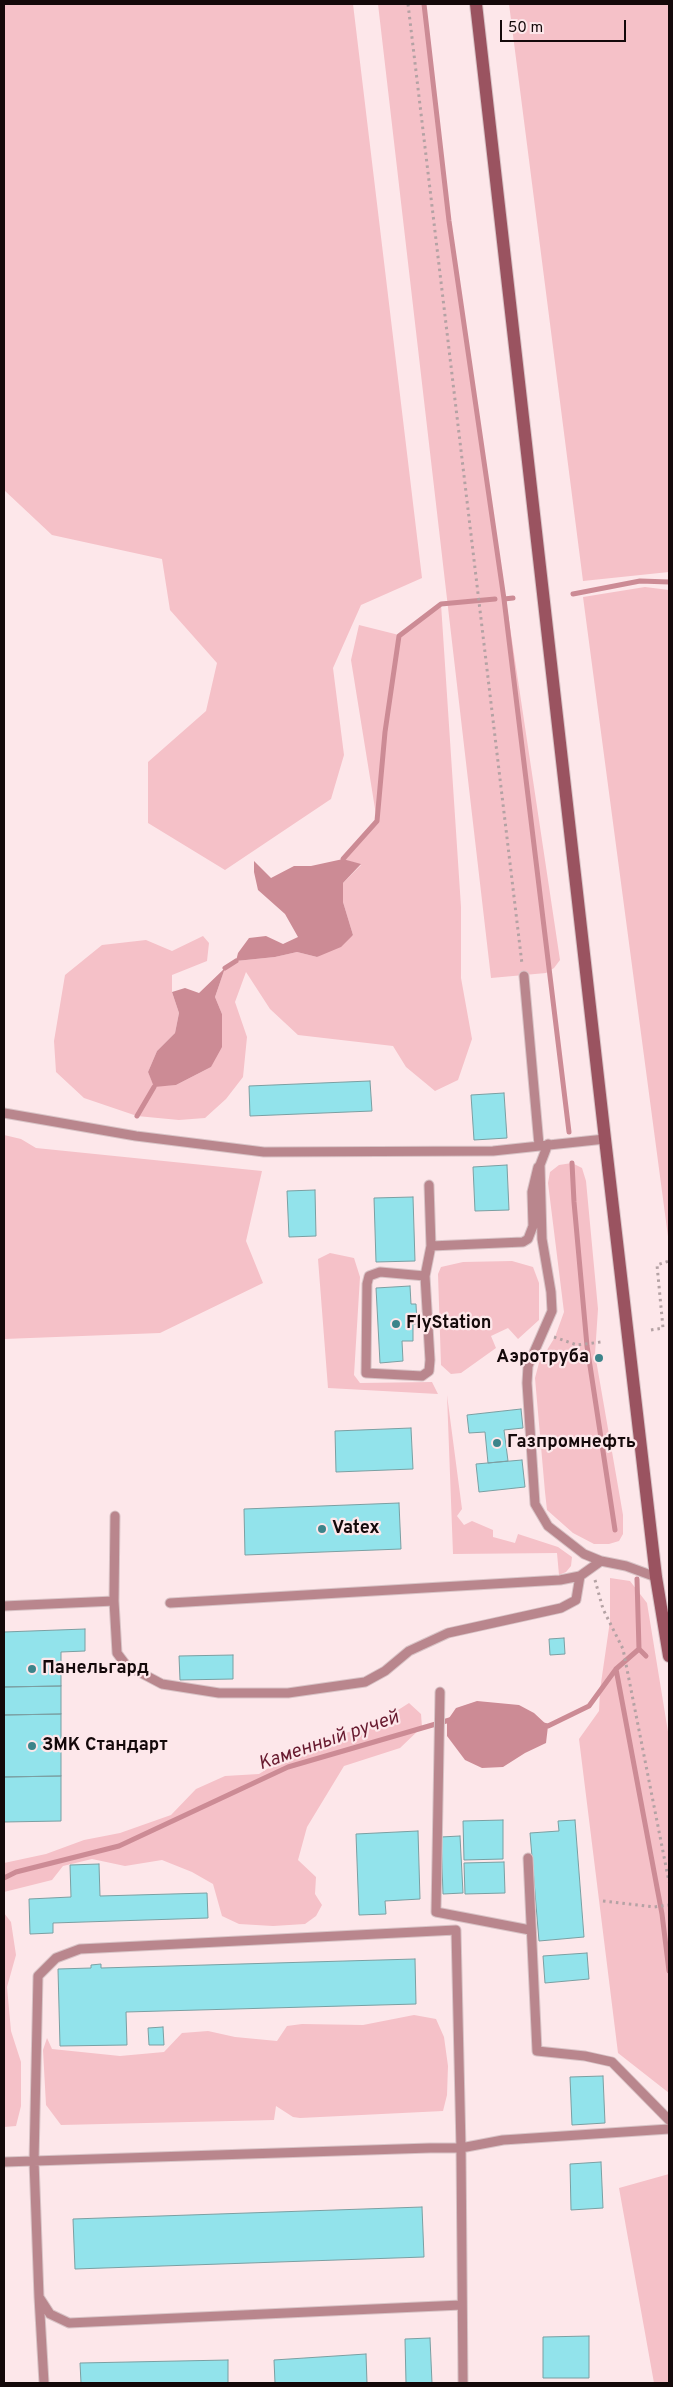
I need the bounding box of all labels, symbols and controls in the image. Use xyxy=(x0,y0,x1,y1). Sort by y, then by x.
scale bar xyxy=(503,10,629,42)
text: 50 m xyxy=(508,19,543,38)
place label: FlyStation xyxy=(406,1313,491,1335)
marker: FlyStation xyxy=(390,1318,402,1330)
place label: Аэротруба xyxy=(496,1347,589,1369)
marker: Аэротруба xyxy=(593,1352,605,1364)
place label: Газпромнефть xyxy=(507,1432,636,1454)
marker: Газпромнефть xyxy=(491,1437,503,1449)
place label: Vatex xyxy=(332,1518,380,1540)
marker: Vatex xyxy=(316,1523,328,1535)
place label: Панельгард xyxy=(42,1658,149,1680)
marker: Панельгард xyxy=(26,1663,38,1675)
water label: Каменный ручей xyxy=(256,1707,402,1777)
place label: ЗМК Стандарт xyxy=(42,1735,168,1757)
marker: ЗМК Стандарт xyxy=(26,1740,38,1752)

